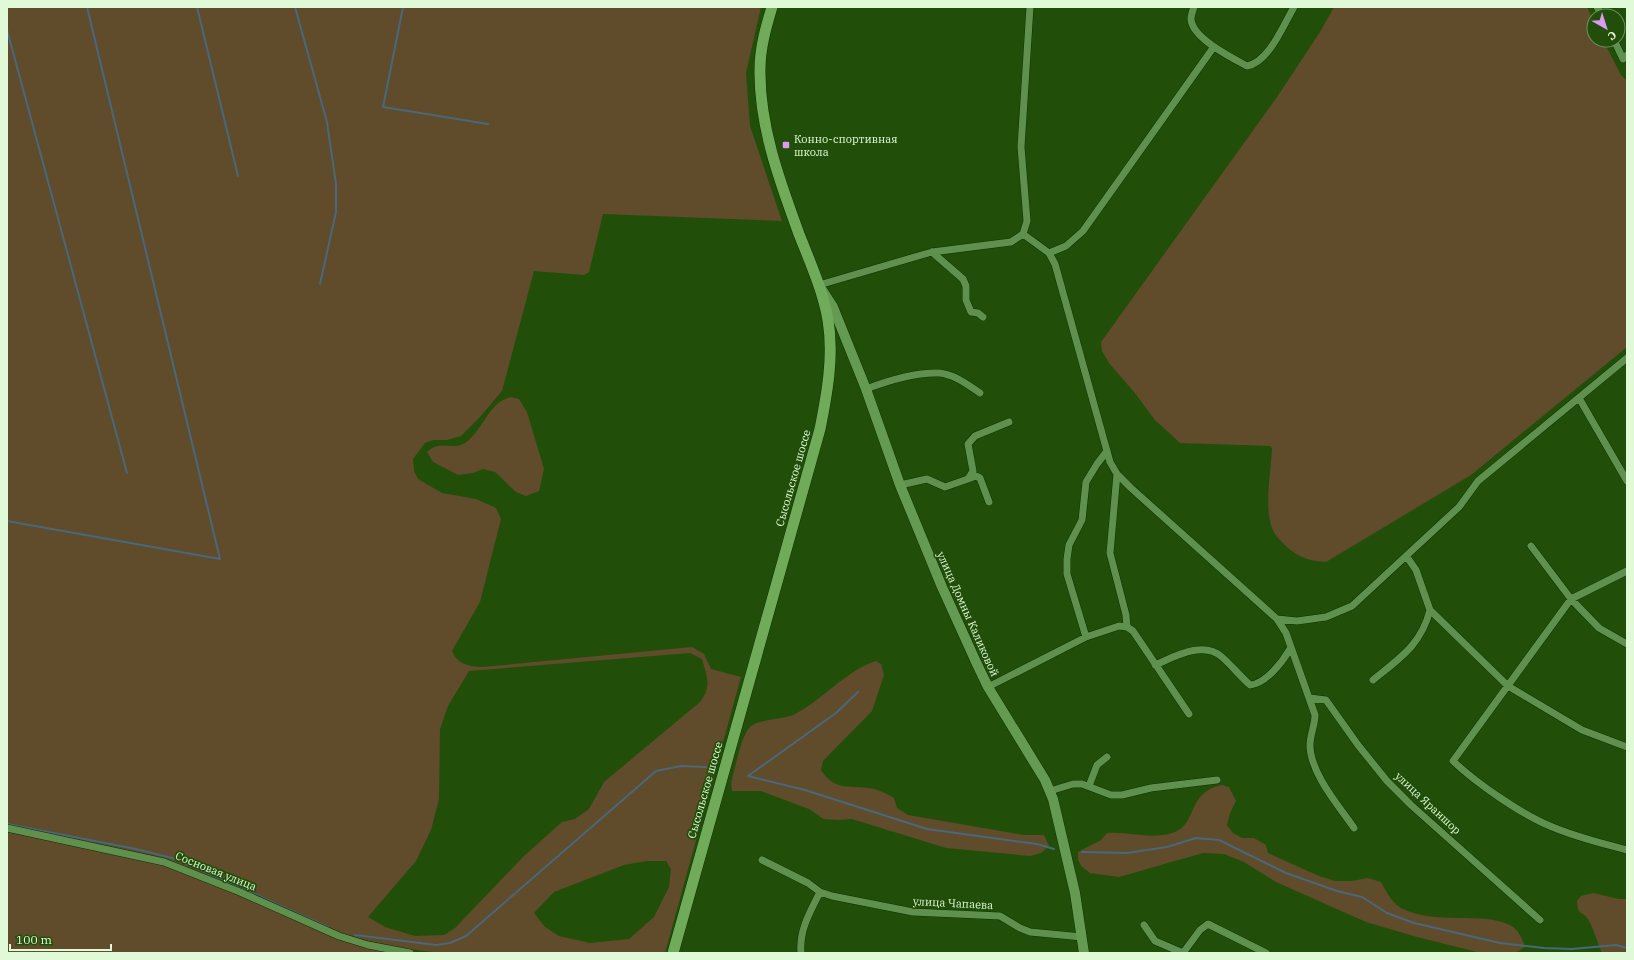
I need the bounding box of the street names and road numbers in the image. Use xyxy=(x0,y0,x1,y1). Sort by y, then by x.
street label: Сысольское шоссе xyxy=(772,428,814,528)
street label: улица Домны Каликовой xyxy=(934,549,1002,679)
street label: Сысольское шоссе xyxy=(684,740,726,840)
street label: улица Яраншор xyxy=(1392,769,1464,837)
street label: Сосновая улица xyxy=(173,848,259,894)
street label: улица Чапаева xyxy=(912,894,994,912)

